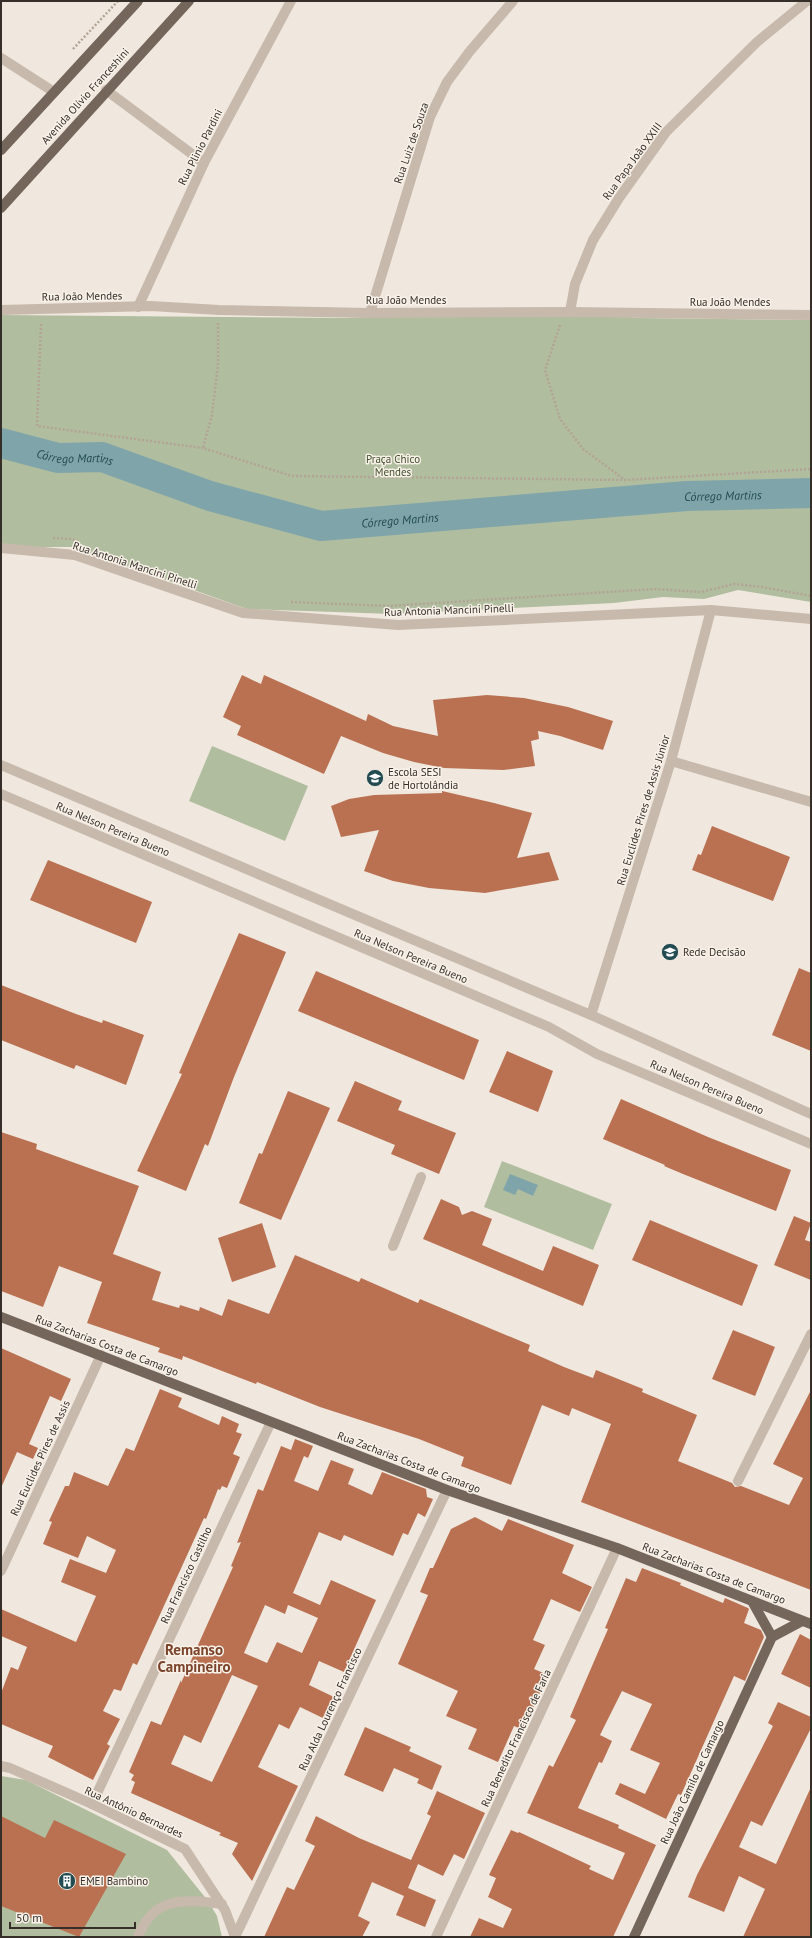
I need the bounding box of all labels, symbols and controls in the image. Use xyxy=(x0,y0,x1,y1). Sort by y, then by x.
street label: Avenida Olívio Franceshini xyxy=(38,45,132,147)
street label: Rua Luiz de Souza xyxy=(391,100,431,186)
street label: Rua Plinio Pardini xyxy=(175,107,225,187)
street label: Rua Papa João XXIII xyxy=(599,120,665,202)
street label: Rua João Mendes xyxy=(42,288,123,304)
street label: Rua João Mendes xyxy=(366,293,447,307)
street label: Rua João Mendes xyxy=(690,295,771,309)
water label: Córrego Martins xyxy=(35,445,116,468)
park label: Praça Chico Mendes xyxy=(366,452,420,479)
water label: Córrego Martins xyxy=(684,487,762,504)
water label: Córrego Martins xyxy=(361,509,439,530)
street label: Rua Antonia Mancini Pinelli xyxy=(71,538,199,592)
street label: Rua Antonia Mancini Pinelli xyxy=(384,601,514,619)
street label: Rua Euclides Pires de Assis Júnior xyxy=(613,733,673,887)
place label: Escola SESI de Hortolândia xyxy=(388,765,458,792)
school or university icon: Escola SESI de Hortolândia xyxy=(365,768,385,788)
street label: Rua Nelson Pereira Bueno xyxy=(54,799,172,859)
street label: Rua Nelson Pereira Bueno xyxy=(352,926,470,986)
school or university icon: Rede Decisão xyxy=(660,942,680,962)
place label: Rede Decisão xyxy=(683,945,746,959)
street label: Rua Nelson Pereira Bueno xyxy=(648,1057,766,1117)
street label: Rua Zacharias Costa de Camargo xyxy=(33,1311,181,1379)
street label: Rua Euclides Pires de Assis xyxy=(7,1398,73,1518)
street label: Rua Zacharias Costa de Camargo xyxy=(335,1428,483,1496)
street label: Rua Francisco Castilho xyxy=(157,1524,215,1626)
street label: Rua Zacharias Costa de Camargo xyxy=(640,1539,788,1607)
district label: Remanso Campineiro xyxy=(157,1640,231,1676)
street label: Rua Alda Lourenço Francisco xyxy=(295,1645,365,1773)
street label: Rua Benedito Francisco de Faria xyxy=(478,1667,554,1809)
street label: Rua João Camilo de Camargo xyxy=(657,1718,727,1846)
street label: Rua Antônio Bernardes xyxy=(82,1783,186,1841)
building icon: EMEI Bambino xyxy=(57,1871,77,1891)
place label: EMEI Bambino xyxy=(80,1874,148,1888)
scale bar xyxy=(10,1904,135,1930)
text: 50 m xyxy=(16,1910,42,1925)

